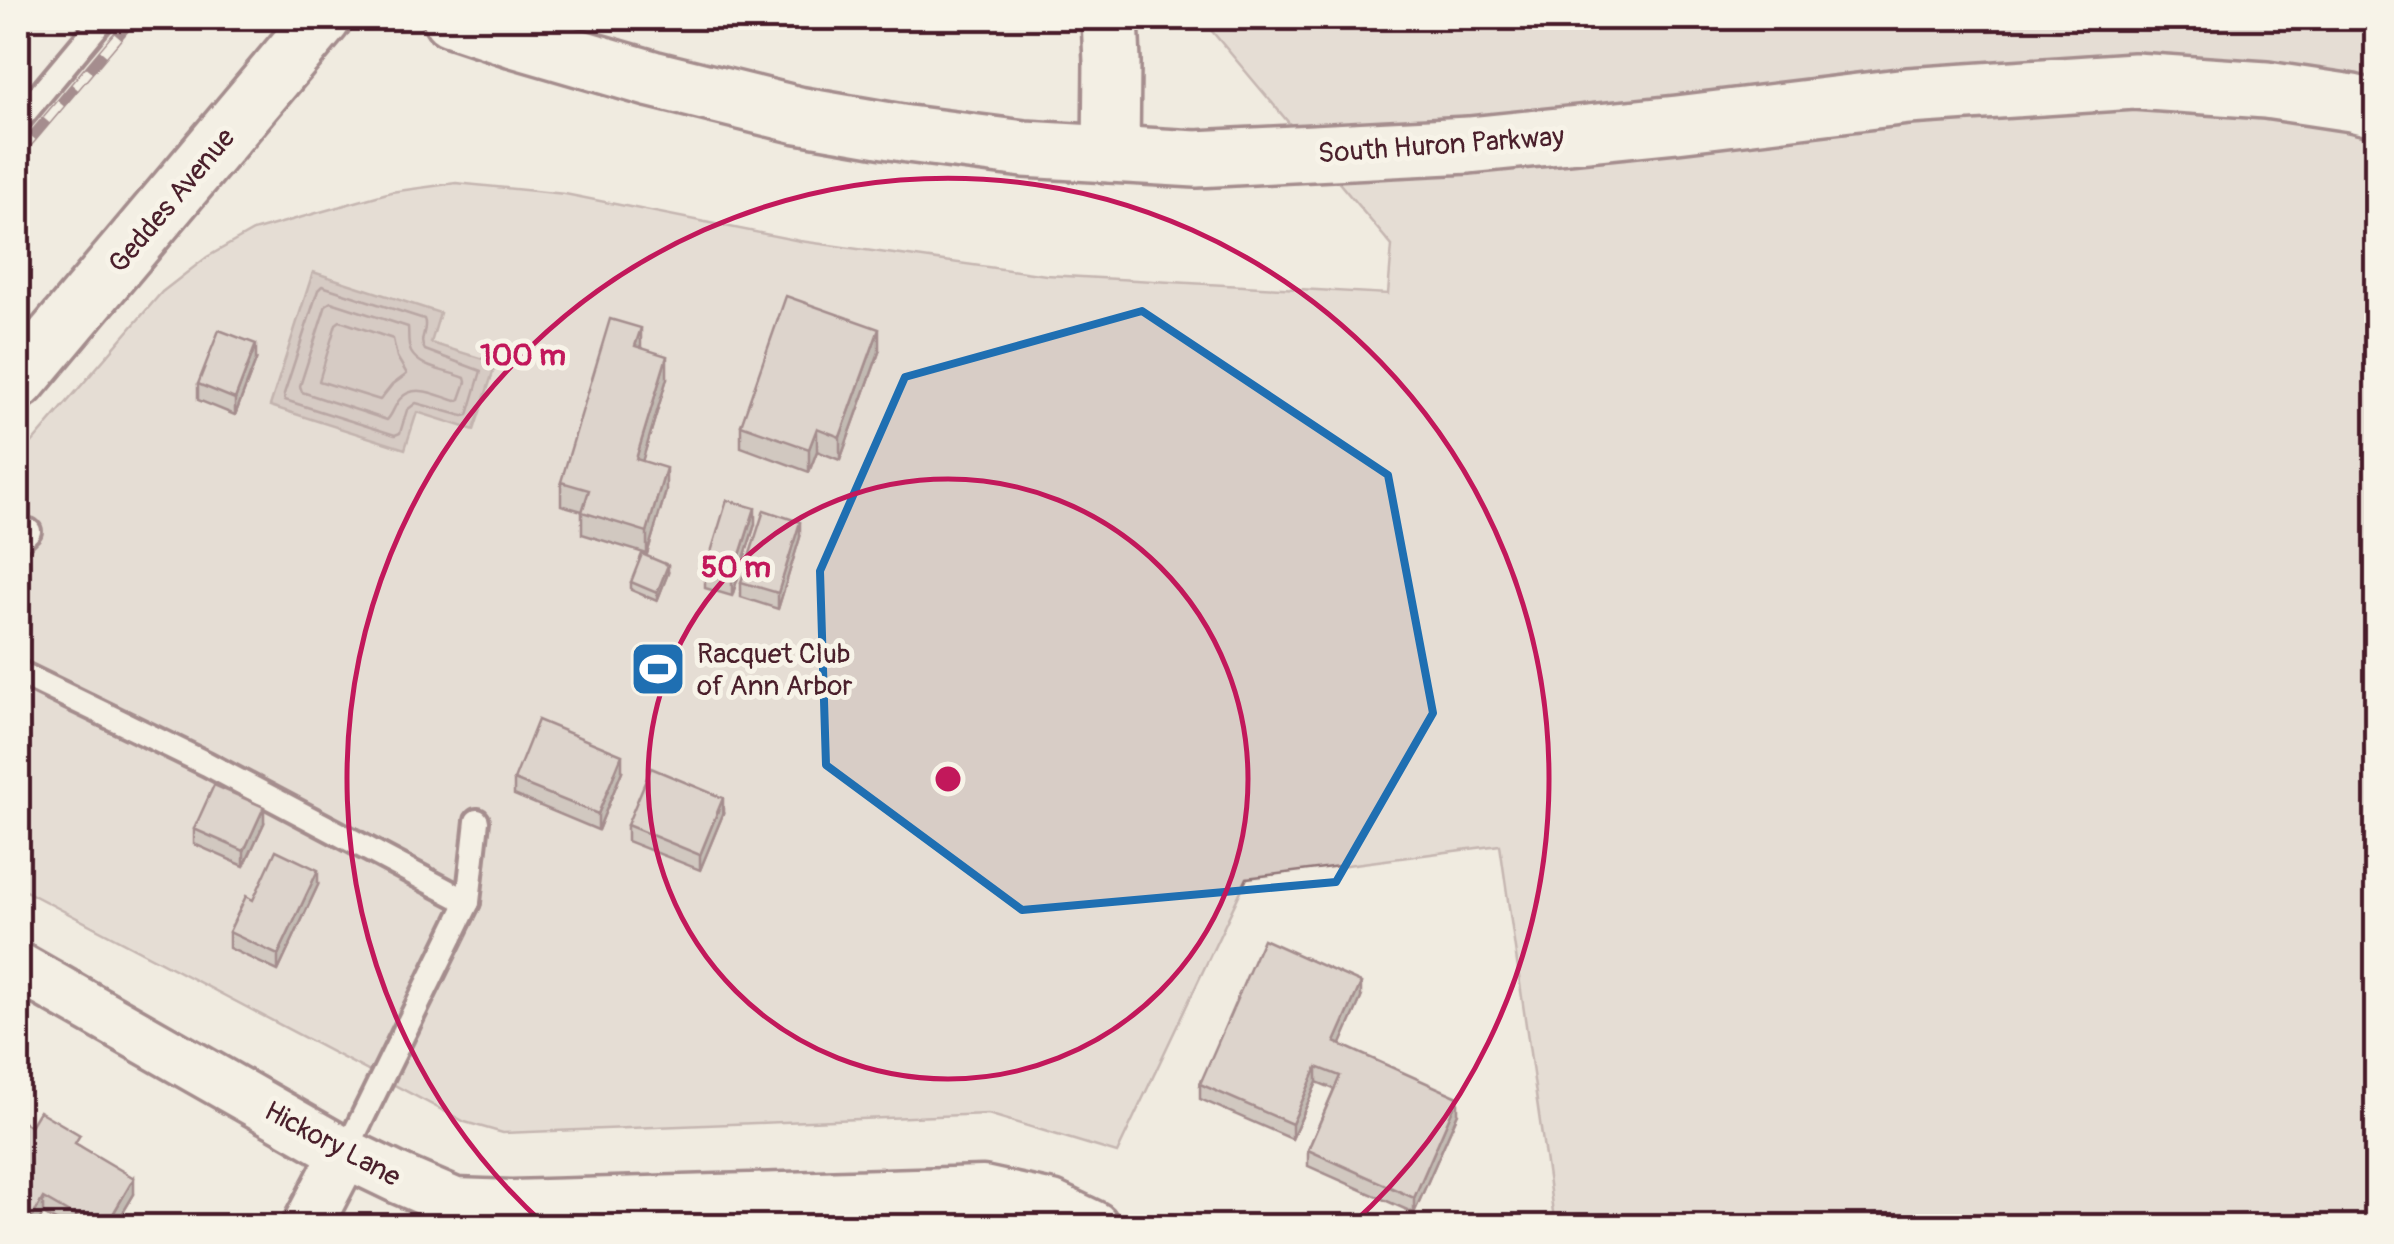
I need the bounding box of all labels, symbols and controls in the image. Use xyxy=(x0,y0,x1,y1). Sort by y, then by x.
street label: South Huron Parkway xyxy=(1317,119,1565,172)
street label: Geddes Avenue xyxy=(101,121,243,281)
text: 100 m xyxy=(480,337,566,374)
text: 50 m xyxy=(701,549,771,586)
place label: Racquet Club of Ann Arbor xyxy=(697,637,852,704)
sports icon: Racquet Club of Ann Arbor xyxy=(628,639,688,699)
centre of rings xyxy=(930,761,966,797)
street label: Hickory Lane xyxy=(258,1094,407,1195)

